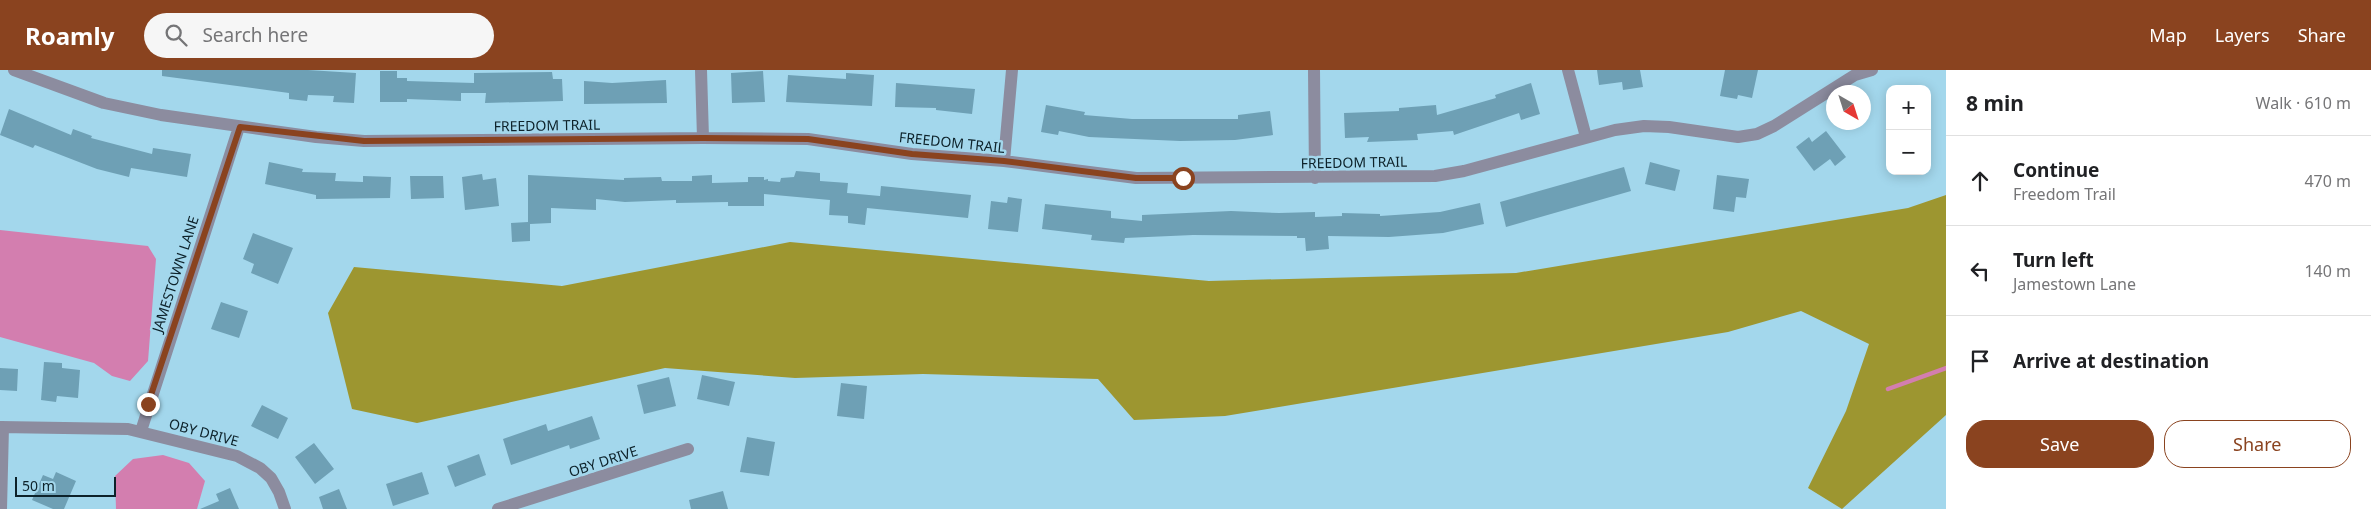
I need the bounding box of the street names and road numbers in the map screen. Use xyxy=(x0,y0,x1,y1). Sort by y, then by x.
street label: FREEDOM TRAIL xyxy=(494,115,600,135)
street label: FREEDOM TRAIL xyxy=(898,127,1006,157)
street label: FREEDOM TRAIL xyxy=(1301,152,1407,172)
street label: JAMESTOWN LANE xyxy=(147,213,203,336)
street label: OBY DRIVE xyxy=(167,414,241,450)
street label: OBY DRIVE xyxy=(566,441,640,481)

